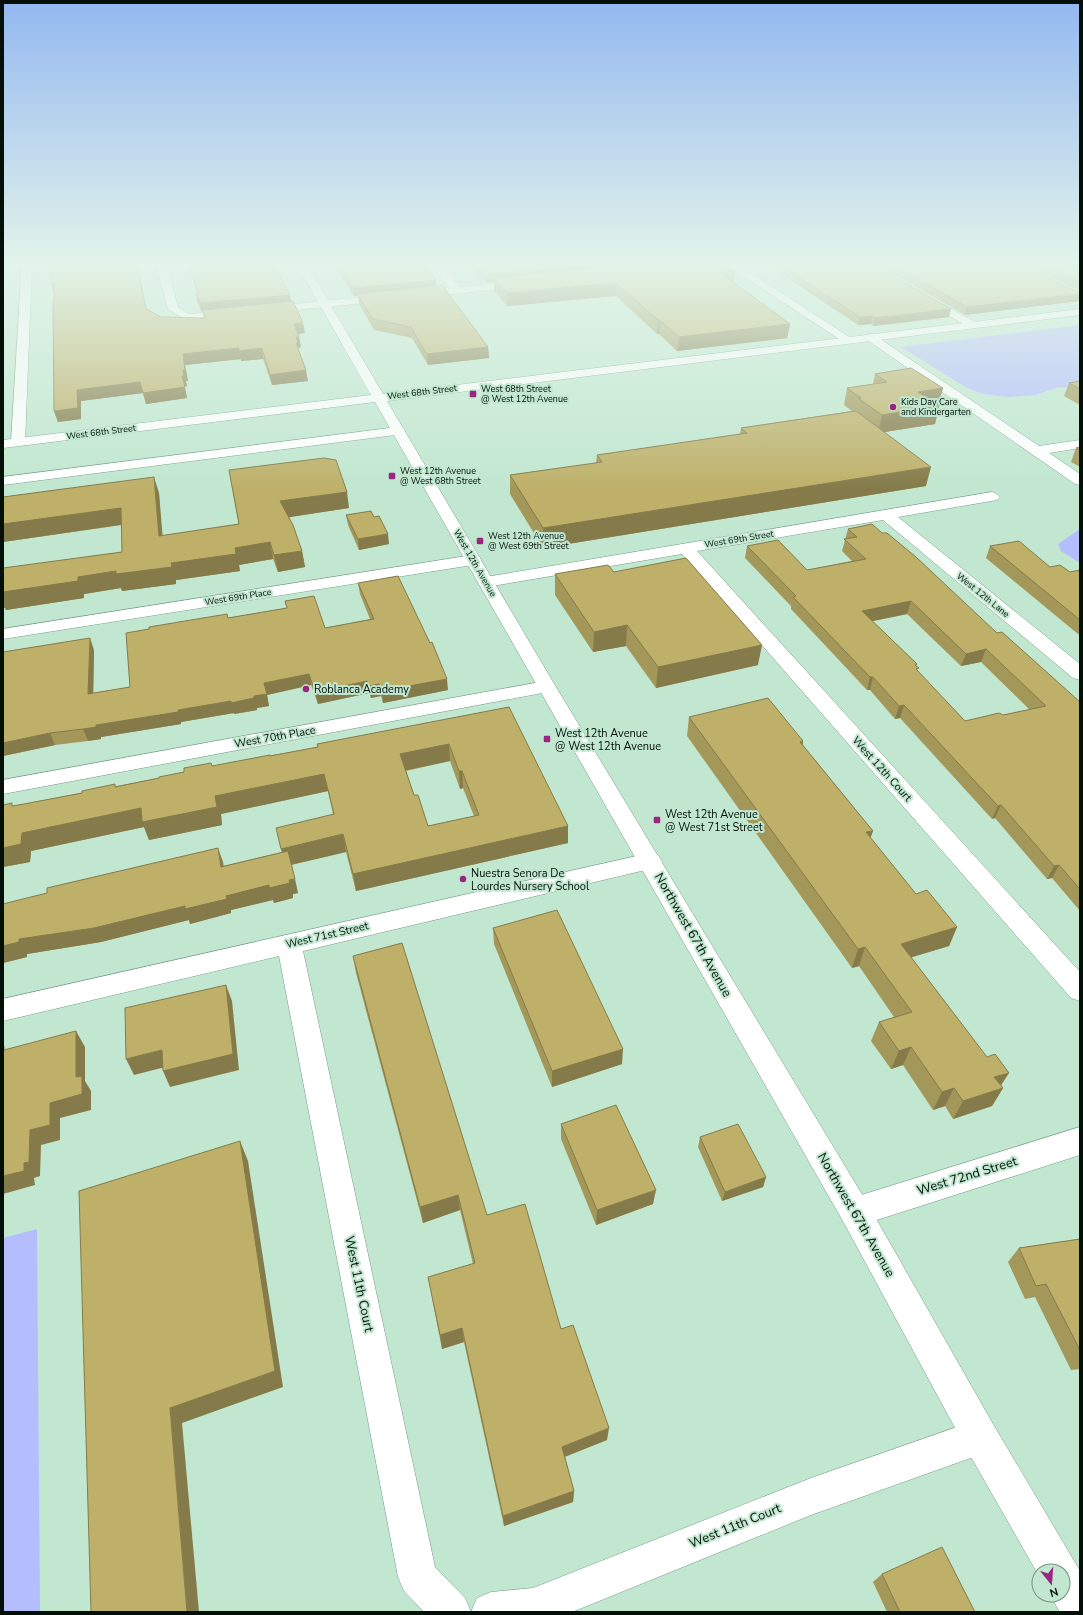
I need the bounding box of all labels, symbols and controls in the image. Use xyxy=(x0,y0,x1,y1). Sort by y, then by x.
street label: West 68th Street xyxy=(387,382,458,402)
place label: West 68th Street @ West 12th Avenue xyxy=(481,383,568,405)
marker: West 68th Street @ West 12th Avenue xyxy=(468,389,478,399)
place label: Kids Day Care and Kindergarten xyxy=(901,396,971,418)
marker: Kids Day Care and Kindergarten xyxy=(888,402,898,412)
street label: West 68th Street xyxy=(66,422,137,442)
place label: West 12th Avenue @ West 68th Street xyxy=(400,465,482,487)
marker: West 12th Avenue @ West 68th Street xyxy=(387,471,397,481)
street label: West 12th Avenue xyxy=(451,527,499,599)
street label: West 69th Street xyxy=(704,527,775,550)
place label: West 12th Avenue @ West 69th Street xyxy=(488,530,570,552)
marker: West 12th Avenue @ West 69th Street xyxy=(475,536,485,546)
street label: West 12th Lane xyxy=(954,570,1012,620)
street label: West 69th Place xyxy=(204,586,272,608)
place label: Roblanca Academy xyxy=(314,682,409,697)
marker: Roblanca Academy xyxy=(301,684,311,694)
street label: West 70th Place xyxy=(233,722,317,752)
place label: West 12th Avenue @ West 12th Avenue xyxy=(555,726,661,754)
street label: West 12th Court xyxy=(849,733,915,805)
marker: West 12th Avenue @ West 12th Avenue xyxy=(542,734,552,744)
place label: West 12th Avenue @ West 71st Street xyxy=(665,807,763,835)
marker: West 12th Avenue @ West 71st Street xyxy=(652,815,662,825)
place label: Nuestra Senora De Lourdes Nursery School xyxy=(471,866,590,894)
street label: Northwest 67th Avenue xyxy=(650,870,736,1000)
marker: Nuestra Senora De Lourdes Nursery School xyxy=(458,874,468,884)
street label: West 71st Street xyxy=(284,918,370,952)
street label: Northwest 67th Avenue xyxy=(813,1150,899,1280)
street label: West 72nd Street xyxy=(915,1152,1020,1200)
street label: West 11th Court xyxy=(340,1234,378,1334)
street label: West 11th Court xyxy=(686,1499,784,1553)
north arrow xyxy=(1031,1563,1071,1603)
text: N xyxy=(1048,1584,1060,1600)

